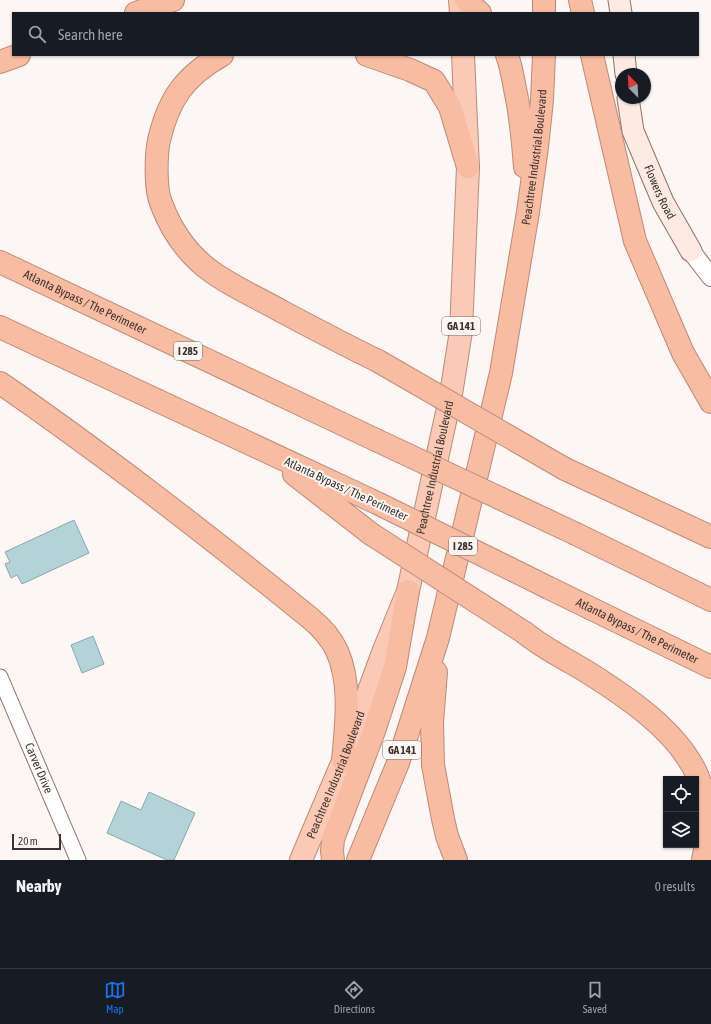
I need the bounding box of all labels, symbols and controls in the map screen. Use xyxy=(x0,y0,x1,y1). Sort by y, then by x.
search box xyxy=(12,12,699,56)
icon: search xyxy=(26,23,48,45)
text: Search here xyxy=(58,26,123,43)
north arrow xyxy=(615,68,651,104)
street label: Peachtree Industrial Boulevard xyxy=(519,89,549,226)
street label: Flowers Road xyxy=(641,163,678,222)
street label: Atlanta Bypass / The Perimeter xyxy=(21,267,149,338)
road number: GA 141 xyxy=(442,317,480,335)
road number: I 285 xyxy=(174,342,202,360)
street label: Peachtree Industrial Boulevard xyxy=(414,399,456,536)
street label: Atlanta Bypass / The Perimeter xyxy=(282,454,410,524)
road number: I 285 xyxy=(449,537,477,555)
street label: Atlanta Bypass / The Perimeter xyxy=(574,595,701,667)
street label: Peachtree Industrial Boulevard xyxy=(304,709,368,841)
street label: Carver Drive xyxy=(22,741,56,795)
road number: GA 141 xyxy=(383,741,421,759)
map controls xyxy=(663,776,699,848)
button: locate xyxy=(663,776,699,812)
button: layers xyxy=(663,812,699,848)
scale bar xyxy=(12,832,61,851)
text: 20 m xyxy=(18,835,38,847)
text: Nearby xyxy=(16,876,62,896)
text: 0 results xyxy=(655,879,695,894)
tab: Map xyxy=(104,979,126,1015)
tab: Directions xyxy=(334,979,375,1015)
tab: Saved xyxy=(583,979,607,1015)

